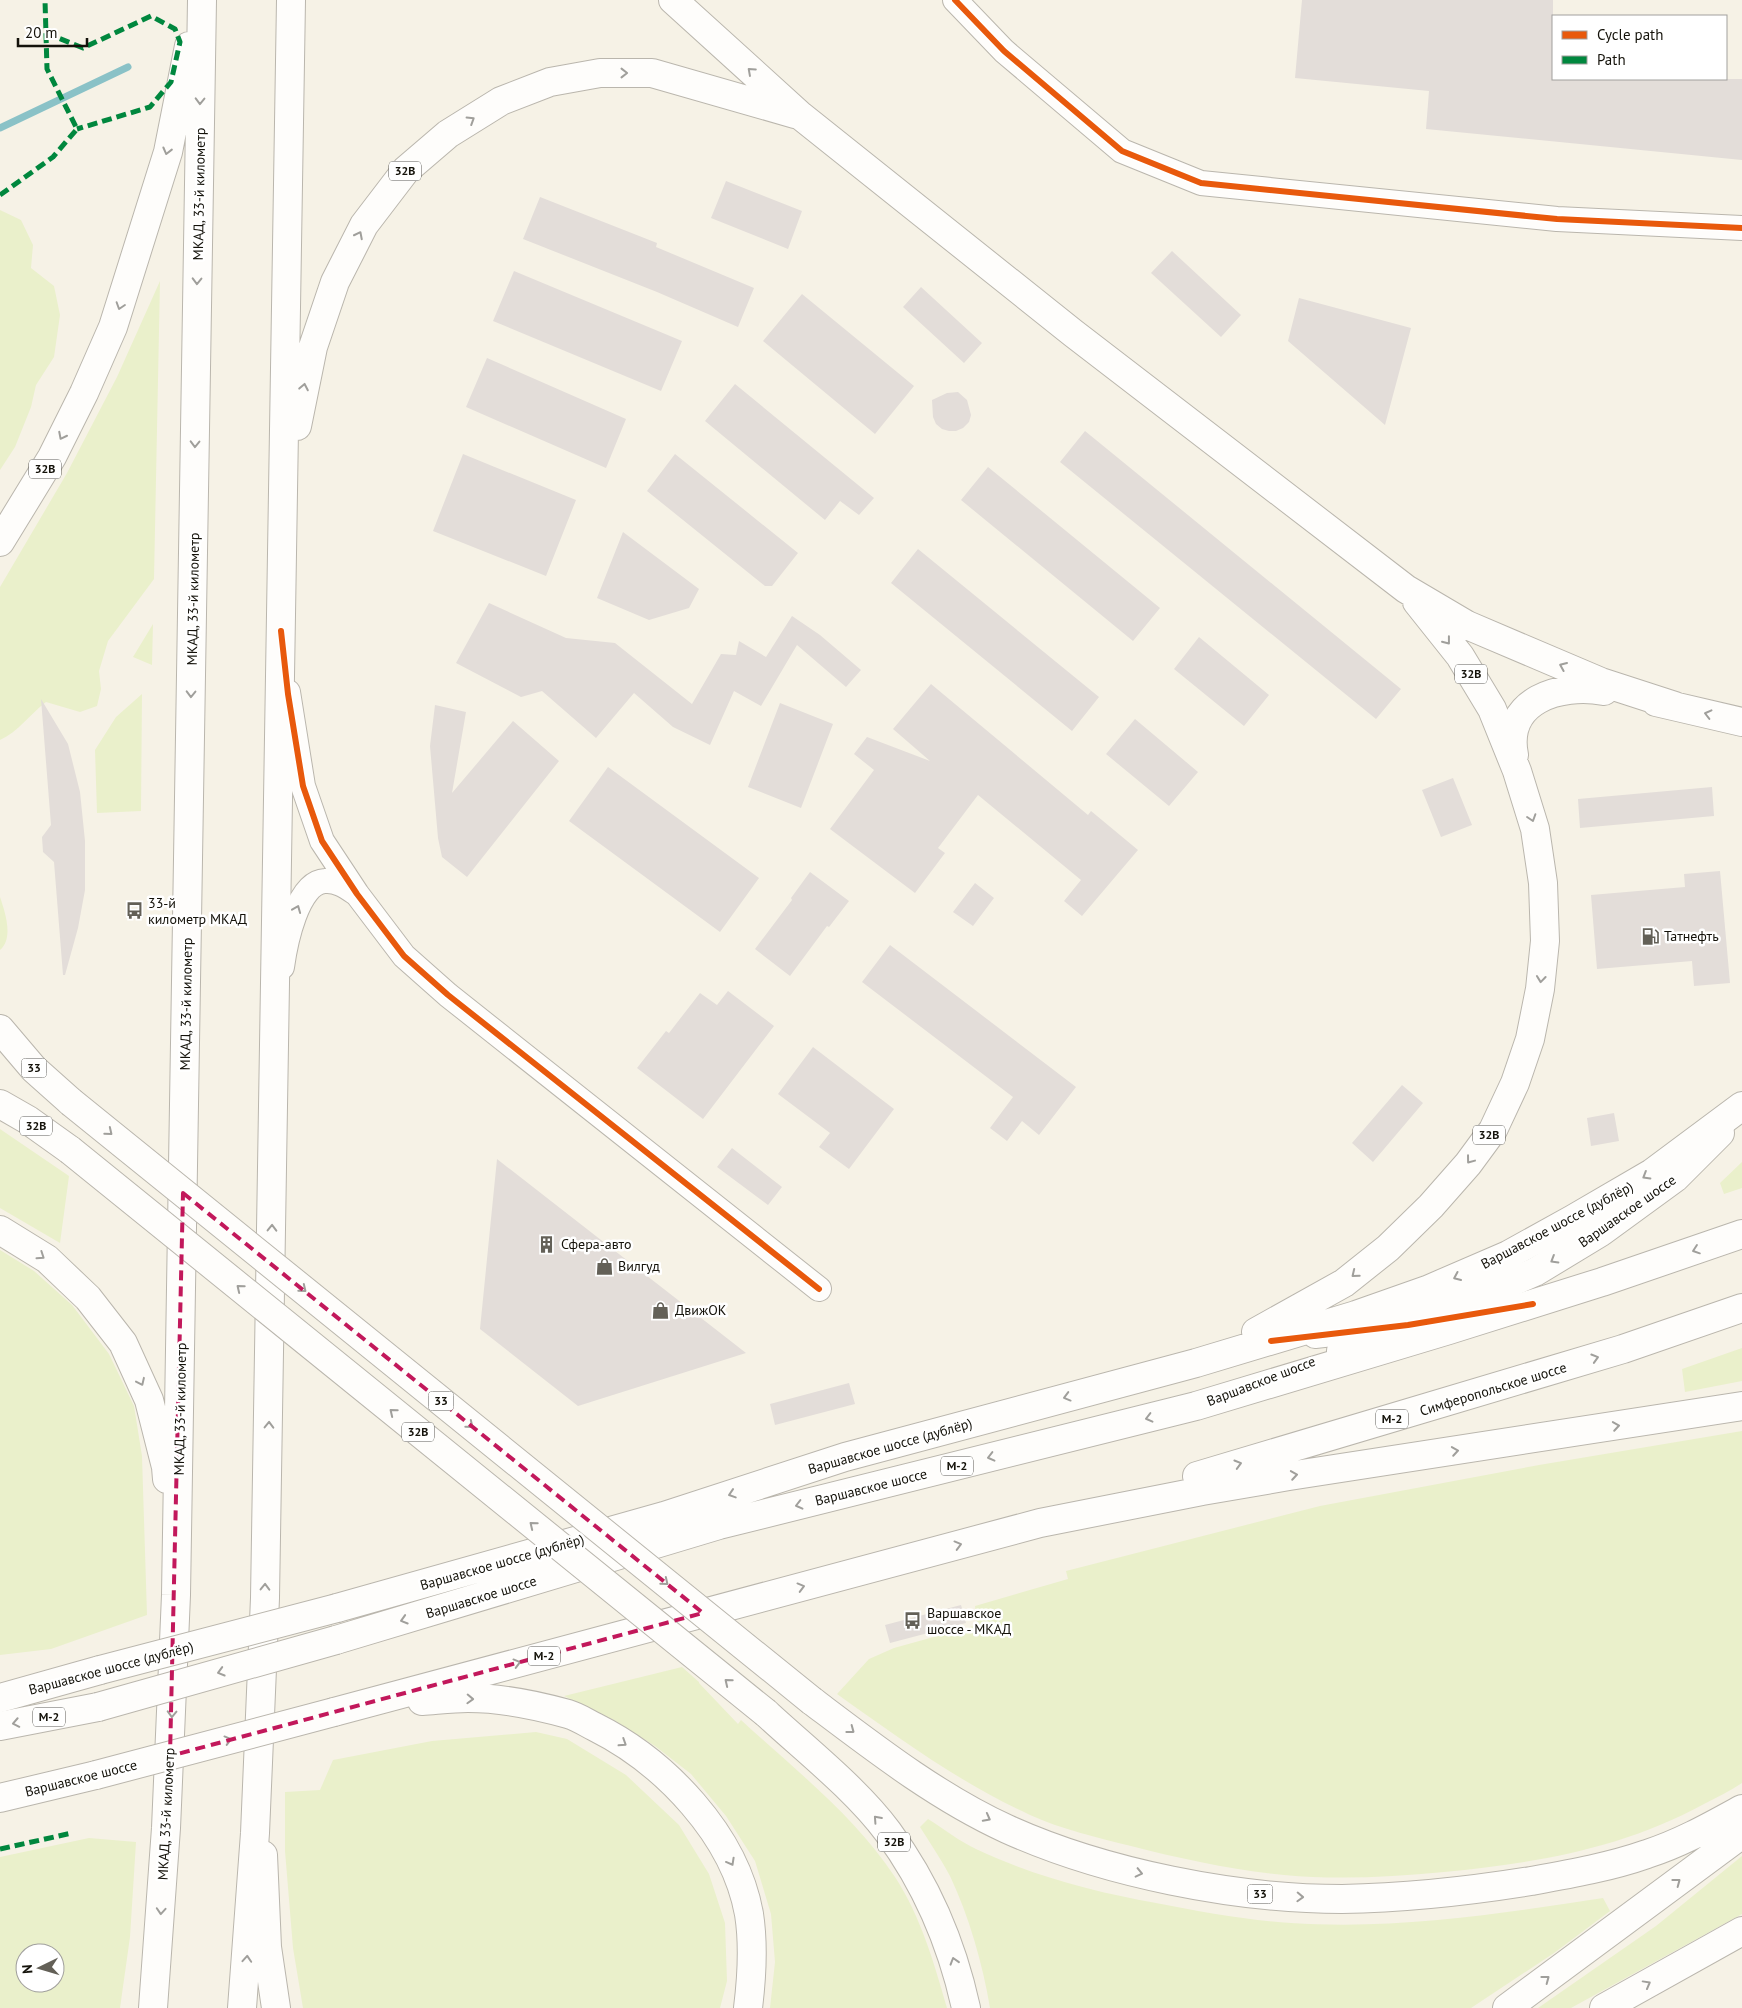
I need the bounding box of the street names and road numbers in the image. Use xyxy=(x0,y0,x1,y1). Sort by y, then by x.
street label: МКАД, 33-й километр xyxy=(189,127,209,261)
road number: 32B xyxy=(389,162,421,180)
road number: 32B xyxy=(29,459,61,478)
street label: МКАД, 33-й километр xyxy=(183,532,203,666)
road number: 32B xyxy=(1455,664,1487,684)
street label: МКАД, 33-й километр xyxy=(176,937,196,1071)
road number: 33 xyxy=(22,1058,46,1078)
road number: 32B xyxy=(20,1116,52,1136)
road number: 32B xyxy=(1473,1126,1505,1144)
street label: Варшавское шоссе xyxy=(1575,1171,1679,1251)
street label: Варшавское шоссе (дублёр) xyxy=(1478,1177,1636,1273)
street label: МКАД, 33-й километр xyxy=(170,1342,190,1476)
street label: Варшавское шоссе xyxy=(1204,1352,1318,1410)
street label: Симферопольское шоссе xyxy=(1417,1358,1569,1420)
road number: 33 xyxy=(428,1392,454,1410)
road number: М-2 xyxy=(1376,1410,1408,1428)
street label: Варшавское шоссе (дублёр) xyxy=(806,1414,974,1478)
road number: 32B xyxy=(402,1422,434,1441)
road number: М-2 xyxy=(941,1456,973,1475)
street label: Варшавское шоссе xyxy=(813,1464,929,1510)
street label: Варшавское шоссе (дублёр) xyxy=(418,1530,586,1594)
street label: Варшавское шоссе xyxy=(423,1572,539,1622)
street label: Варшавское шоссе (дублёр) xyxy=(27,1637,195,1699)
road number: М-2 xyxy=(528,1646,560,1665)
road number: М-2 xyxy=(33,1708,65,1726)
street label: МКАД, 33-й километр xyxy=(154,1747,178,1881)
street label: Варшавское шоссе xyxy=(23,1755,139,1801)
road number: 32B xyxy=(878,1832,910,1851)
road number: 33 xyxy=(1248,1885,1272,1904)

